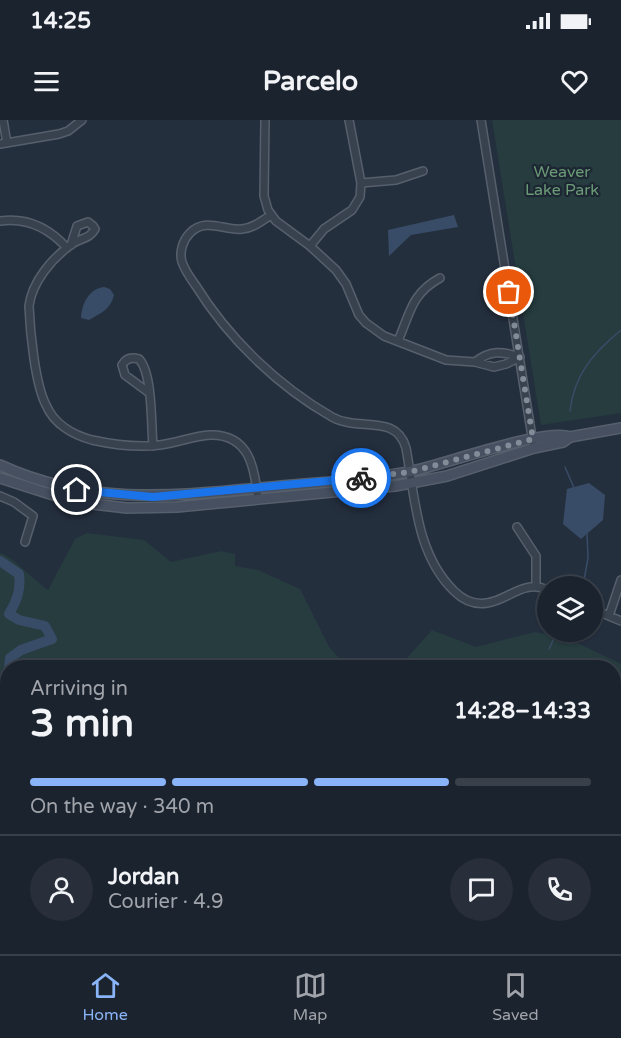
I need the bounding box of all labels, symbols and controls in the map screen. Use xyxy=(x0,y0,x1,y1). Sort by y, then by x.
text: 14:25 xyxy=(30,8,91,34)
icon: menu xyxy=(30,65,63,98)
text: Parcelo xyxy=(263,65,358,98)
icon: heart xyxy=(558,65,591,98)
park label: Weaver Lake Park xyxy=(525,162,599,200)
pin xyxy=(483,266,534,317)
icon: bag xyxy=(492,275,525,308)
courier xyxy=(331,448,391,508)
icon: bike xyxy=(345,462,378,495)
pin xyxy=(51,464,102,515)
icon: home xyxy=(60,473,93,506)
map controls xyxy=(537,576,603,642)
button: layers xyxy=(537,576,603,642)
text: Arriving in xyxy=(30,677,128,701)
text: 14:28–14:33 xyxy=(454,698,591,724)
text: 3 min xyxy=(30,700,134,747)
text: On the way · 340 m xyxy=(30,795,214,819)
button: person xyxy=(30,858,93,921)
button: chat xyxy=(450,858,513,921)
button: phone xyxy=(528,858,591,921)
text: Jordan xyxy=(108,864,179,890)
text: Courier · 4.9 xyxy=(108,890,223,914)
tab: Home xyxy=(82,969,128,1025)
tab: Map xyxy=(293,969,327,1025)
tab: Saved xyxy=(492,969,538,1025)

